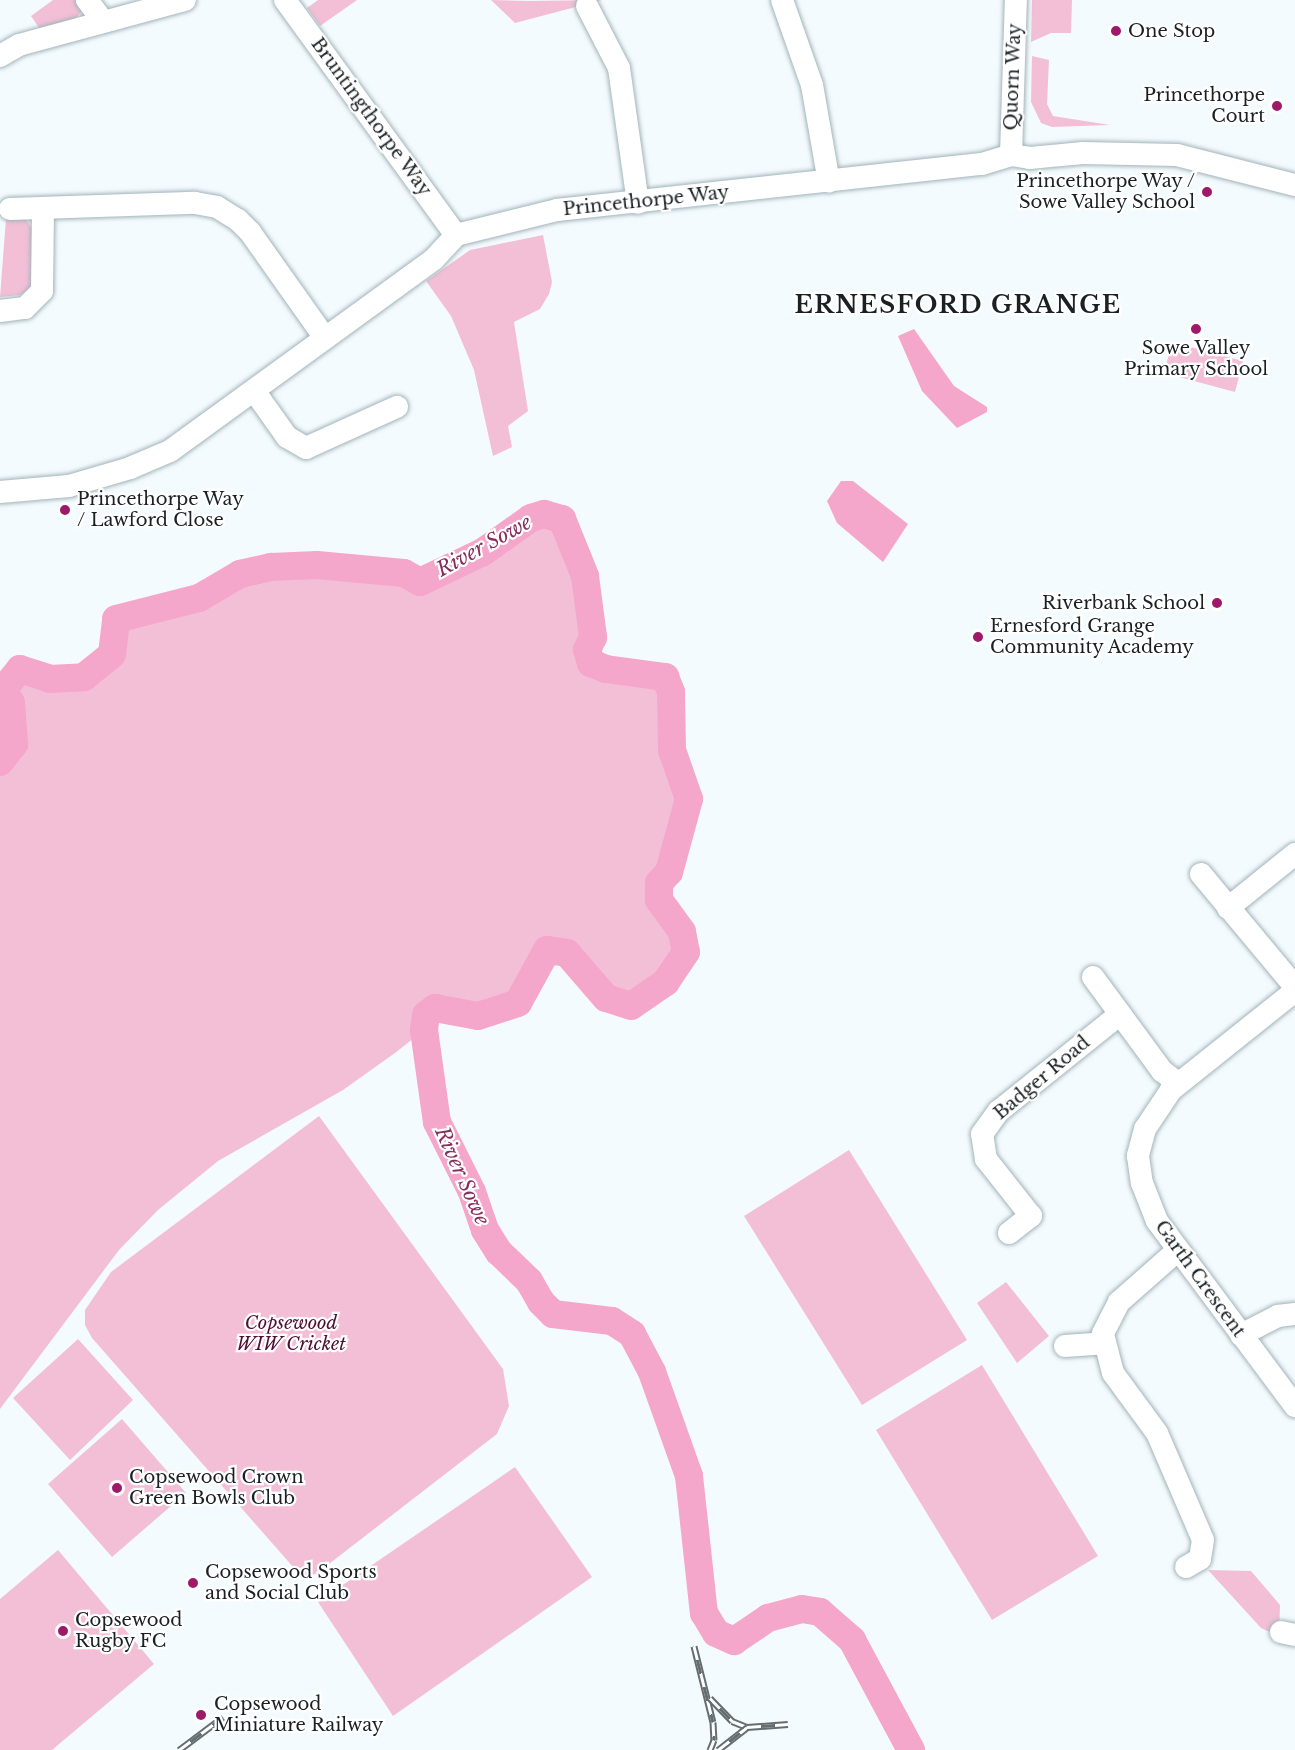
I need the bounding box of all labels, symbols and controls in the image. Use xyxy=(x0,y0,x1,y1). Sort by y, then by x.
place label: One Stop xyxy=(1128,20,1215,42)
street label: Quorn Way xyxy=(1000,23,1026,131)
marker: One Stop xyxy=(1109,24,1123,38)
street label: Bruntingthorpe Way xyxy=(306,33,436,201)
place label: Princethorpe Court xyxy=(1143,85,1265,128)
marker: Princethorpe Court xyxy=(1270,99,1284,113)
place label: Princethorpe Way / Sowe Valley School xyxy=(1014,171,1195,213)
street label: Princethorpe Way xyxy=(562,182,730,220)
marker: Princethorpe Way / Sowe Valley School xyxy=(1200,185,1214,199)
district label: ERNESFORD GRANGE xyxy=(794,291,1122,319)
marker: Sowe Valley Primary School xyxy=(1189,322,1203,336)
place label: Sowe Valley Primary School xyxy=(1124,338,1268,380)
place label: Princethorpe Way / Lawford Close xyxy=(77,489,244,532)
marker: Princethorpe Way / Lawford Close xyxy=(58,503,72,517)
water label: River Sowe xyxy=(432,510,536,582)
place label: Riverbank School xyxy=(1042,592,1205,614)
marker: Riverbank School xyxy=(1210,596,1224,610)
place label: Ernesford Grange Community Academy xyxy=(990,616,1195,658)
marker: Ernesford Grange Community Academy xyxy=(971,630,985,644)
street label: Badger Road xyxy=(990,1032,1094,1124)
water label: River Sowe xyxy=(430,1123,494,1229)
street label: Garth Crescent xyxy=(1150,1216,1250,1342)
park label: Copsewood WIW Cricket xyxy=(236,1313,346,1356)
place label: Copsewood Crown Green Bowls Club xyxy=(129,1467,304,1510)
marker: Copsewood Crown Green Bowls Club xyxy=(110,1481,124,1495)
place label: Copsewood Sports and Social Club xyxy=(205,1562,377,1604)
marker: Copsewood Sports and Social Club xyxy=(186,1576,200,1590)
place label: Copsewood Rugby FC xyxy=(75,1610,182,1652)
marker: Copsewood Rugby FC xyxy=(56,1624,70,1638)
place label: Copsewood Miniature Railway xyxy=(214,1694,383,1736)
marker: Copsewood Miniature Railway xyxy=(192,1706,210,1724)

